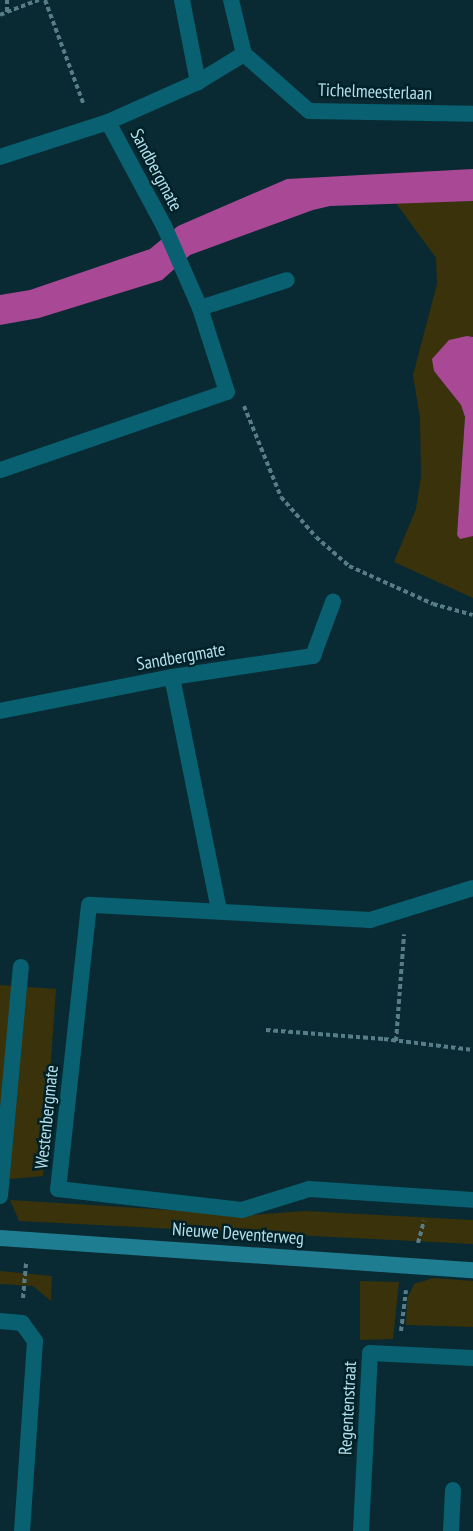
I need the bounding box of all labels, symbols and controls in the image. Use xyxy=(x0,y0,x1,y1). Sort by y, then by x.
street label: Tichelmeesterlaan xyxy=(318,79,432,105)
street label: Sandbergmate xyxy=(125,125,187,215)
street label: Sandbergmate xyxy=(135,639,227,675)
street label: Westenbergmate xyxy=(31,1064,63,1170)
street label: Nieuwe Deventerweg xyxy=(171,1219,305,1249)
street label: Regentenstraat xyxy=(335,1361,361,1455)

